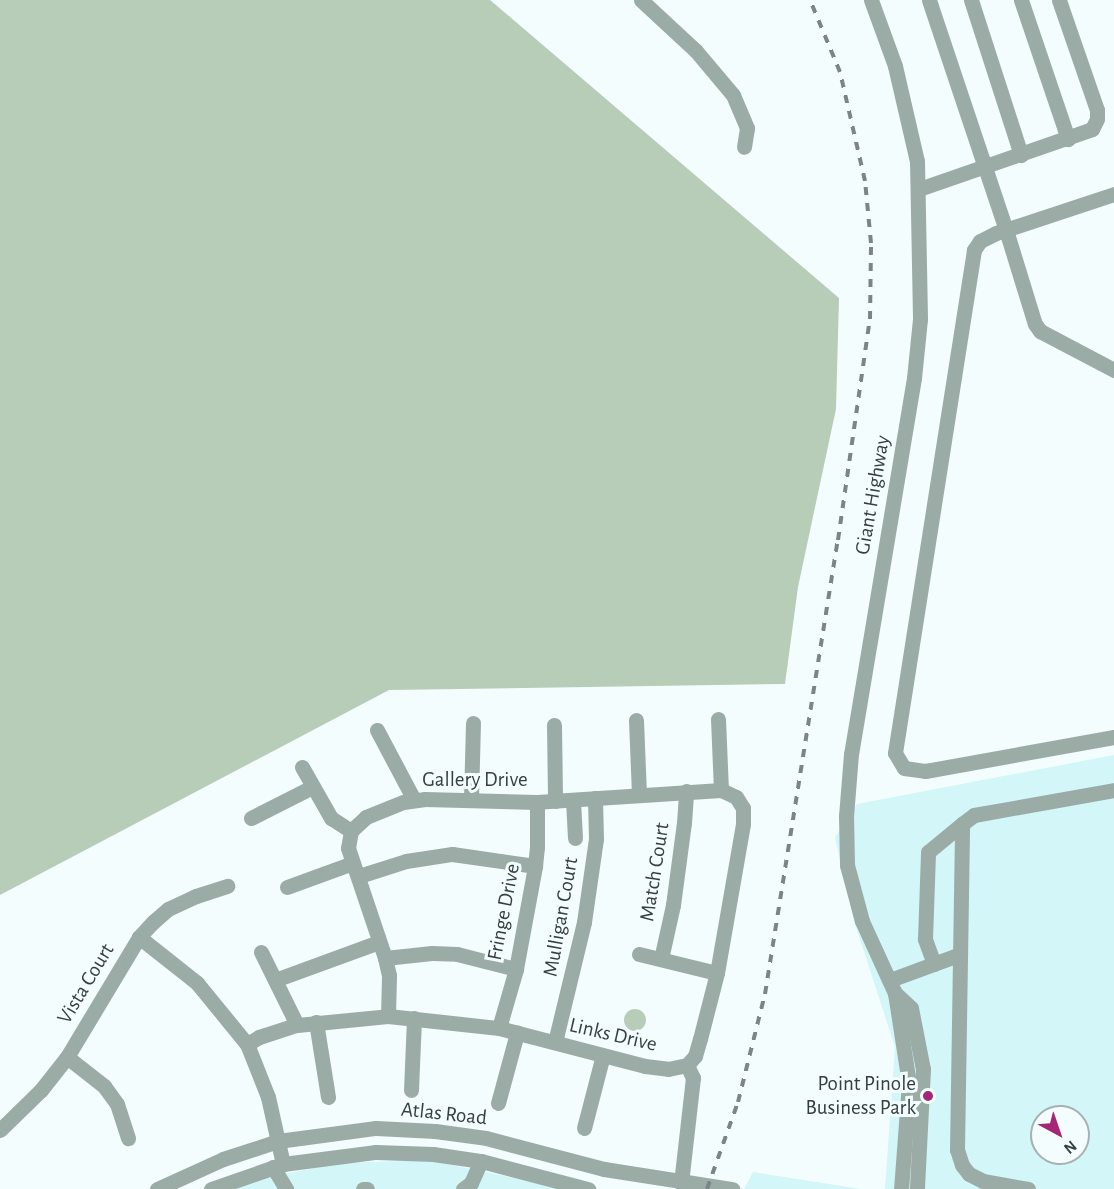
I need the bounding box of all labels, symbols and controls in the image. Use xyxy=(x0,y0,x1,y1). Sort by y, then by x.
street label: Giant Highway xyxy=(850,433,896,557)
street label: Gallery Drive xyxy=(422,767,528,793)
street label: Match Court xyxy=(635,821,675,923)
street label: Mulligan Court xyxy=(538,855,584,979)
street label: Fringe Drive xyxy=(482,861,526,963)
street label: Vista Court xyxy=(52,939,120,1029)
street label: Links Drive xyxy=(567,1013,659,1057)
place label: Point Pinole Business Park xyxy=(805,1071,916,1121)
marker: Point Pinole Business Park xyxy=(921,1089,935,1103)
street label: Atlas Road xyxy=(400,1097,488,1131)
north arrow xyxy=(1030,1105,1090,1165)
text: N xyxy=(1061,1138,1080,1157)

